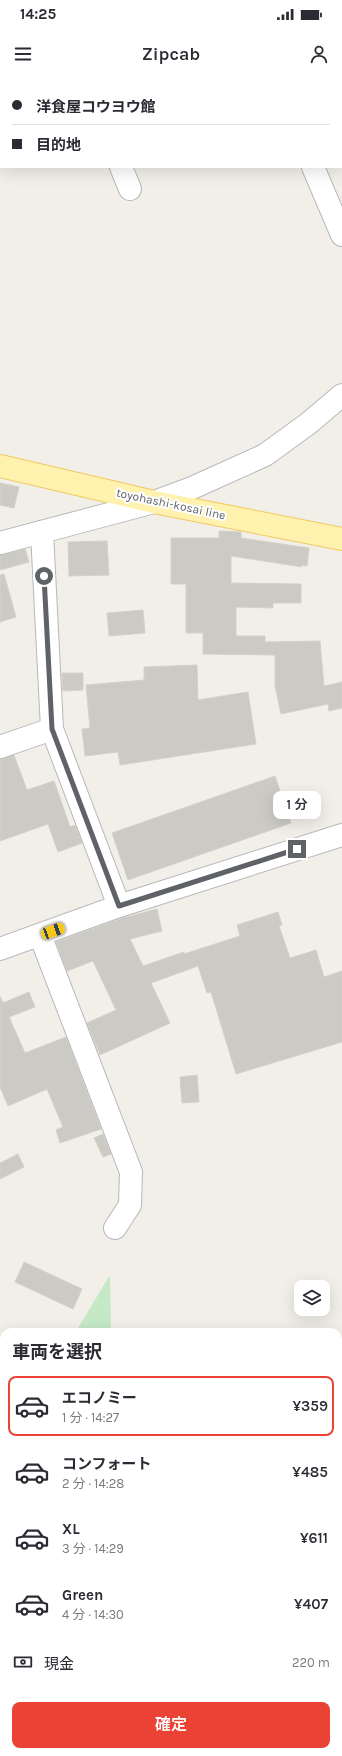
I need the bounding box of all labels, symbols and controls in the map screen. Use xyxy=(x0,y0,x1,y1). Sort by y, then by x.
text: 14:25 xyxy=(20,5,56,23)
icon: menu xyxy=(12,43,34,65)
text: Zipcab xyxy=(142,43,200,65)
icon: person xyxy=(308,43,330,65)
text: 洋食屋コウヨウ館 xyxy=(36,98,155,116)
text: 目的地 xyxy=(36,136,81,154)
street label: toyohashi-kosai line xyxy=(115,486,227,522)
route start xyxy=(35,567,53,585)
callout: 1 分 xyxy=(273,791,321,819)
text: 1 分 xyxy=(287,797,307,812)
route end xyxy=(288,840,306,858)
car xyxy=(40,921,66,941)
map controls xyxy=(294,1280,330,1316)
button: layers xyxy=(294,1280,330,1316)
text: 車両を選択 xyxy=(12,1341,102,1363)
icon: car xyxy=(14,1388,50,1424)
text: エコノミー xyxy=(62,1389,137,1407)
text: ¥359 xyxy=(292,1397,328,1415)
text: 1 分 · 14:27 xyxy=(62,1410,119,1425)
icon: car xyxy=(14,1454,50,1490)
text: コンフォート xyxy=(62,1455,152,1473)
text: ¥485 xyxy=(292,1463,328,1481)
text: 2 分 · 14:28 xyxy=(62,1476,124,1491)
icon: car xyxy=(14,1520,50,1556)
text: XL xyxy=(62,1520,80,1538)
text: ¥611 xyxy=(300,1529,328,1547)
text: 3 分 · 14:29 xyxy=(62,1541,124,1556)
icon: car xyxy=(14,1586,50,1622)
text: Green xyxy=(62,1586,103,1604)
text: ¥407 xyxy=(294,1595,328,1613)
text: 4 分 · 14:30 xyxy=(62,1607,124,1622)
icon: cash xyxy=(12,1651,34,1673)
text: 現金 xyxy=(44,1655,74,1673)
text: 220 m xyxy=(292,1655,330,1670)
button: 確定 xyxy=(12,1702,330,1748)

